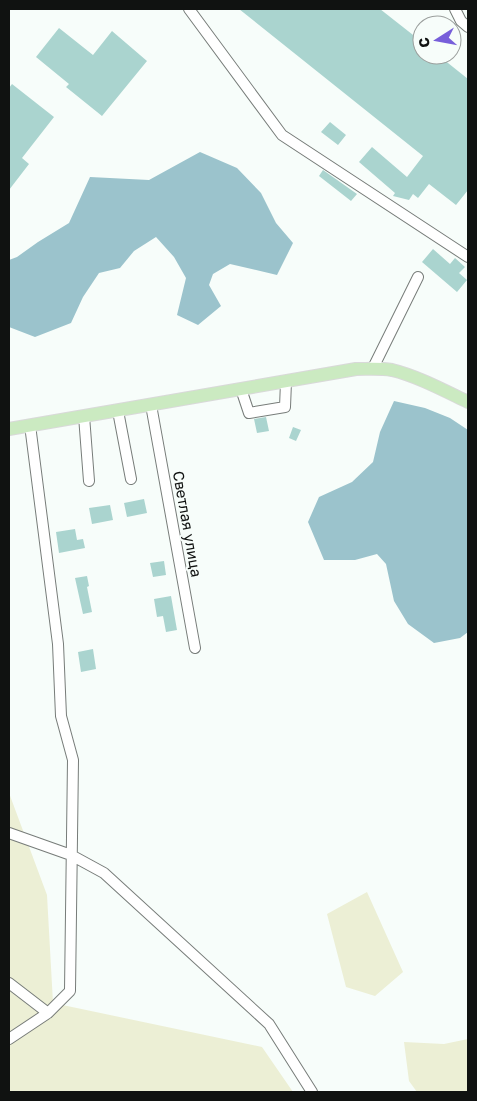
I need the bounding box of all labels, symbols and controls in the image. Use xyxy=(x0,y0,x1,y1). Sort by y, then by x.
north arrow xyxy=(412,15,462,65)
text: С xyxy=(414,36,433,49)
street label: Светлая улица xyxy=(170,470,206,578)

